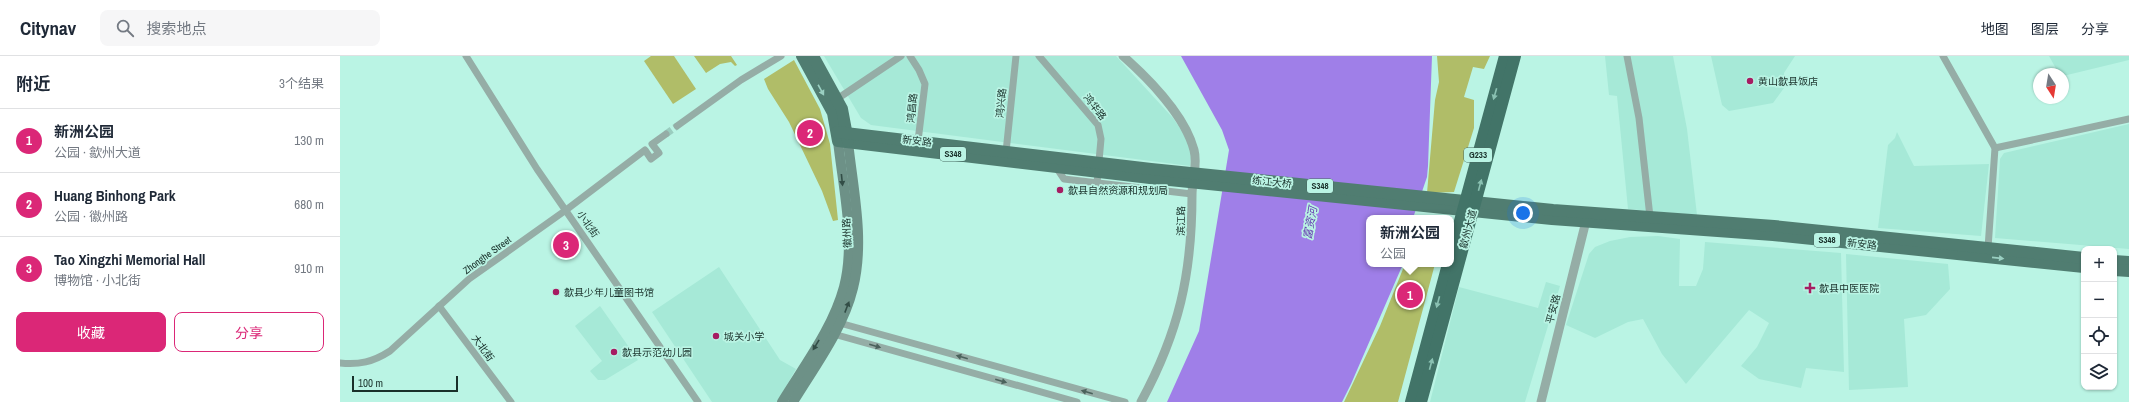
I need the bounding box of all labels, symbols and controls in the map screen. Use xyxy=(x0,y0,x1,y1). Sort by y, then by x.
search box xyxy=(100,10,380,46)
text: Citynav xyxy=(20,15,76,41)
icon: search xyxy=(114,17,136,39)
text: 搜索地点 xyxy=(146,18,206,39)
text: 地图 xyxy=(1981,20,2009,38)
text: 图层 xyxy=(2031,20,2059,38)
text: 分享 xyxy=(2081,20,2109,38)
north arrow xyxy=(2033,68,2069,104)
text: 附近 xyxy=(16,72,50,95)
text: 3个结果 xyxy=(279,75,324,92)
place label: 黄山歙县饭店 xyxy=(1758,75,1818,88)
marker: 黄山歙县饭店 xyxy=(1745,76,1755,86)
one-way arrow xyxy=(817,84,824,96)
street label: 鸿兴路 xyxy=(993,87,1009,119)
one-way arrow xyxy=(1492,88,1498,100)
street label: 鸿华路 xyxy=(1081,91,1109,123)
street label: 鸿昌路 xyxy=(904,92,920,124)
pin: 2 xyxy=(797,118,823,148)
text: 新洲公园 xyxy=(54,121,114,142)
text: 1 xyxy=(26,132,32,149)
text: 130 m xyxy=(294,132,324,149)
street label: 新安路 xyxy=(901,133,933,149)
text: 公园 · 歙州大道 xyxy=(54,144,141,161)
road number: S348 xyxy=(940,147,966,161)
road number: G233 xyxy=(1464,148,1492,162)
street label: 练江大桥 xyxy=(1251,173,1293,191)
one-way arrow xyxy=(839,174,845,186)
one-way arrow xyxy=(1477,178,1483,191)
road number: S348 xyxy=(1307,179,1333,193)
place label: 歙县自然资源和规划局 xyxy=(1068,184,1168,197)
text: Huang Binhong Park xyxy=(54,185,176,206)
marker: 歙县自然资源和规划局 xyxy=(1055,185,1065,195)
text: 2 xyxy=(26,196,32,213)
text: 680 m xyxy=(294,196,324,213)
your location xyxy=(1513,203,1533,223)
water label: 富资河 xyxy=(1300,204,1320,240)
street label: 滨江路 xyxy=(1174,206,1188,236)
text: 公园 · 徽州路 xyxy=(54,208,128,225)
street label: 小北街 xyxy=(574,208,602,240)
street label: 歙州大道 xyxy=(1457,208,1479,250)
popup xyxy=(1366,215,1454,267)
street label: 徽州路 xyxy=(840,218,854,248)
text: 新洲公园 xyxy=(1380,222,1440,243)
pin: 3 xyxy=(553,230,579,260)
street label: Zhonghe Street xyxy=(460,233,514,277)
road number: S348 xyxy=(1814,233,1840,247)
street label: 新安路 xyxy=(1846,236,1878,252)
text: 公园 xyxy=(1380,245,1406,262)
map controls xyxy=(2081,246,2117,390)
button: + xyxy=(2081,246,2117,282)
text: Tao Xingzhi Memorial Hall xyxy=(54,249,206,270)
one-way arrow xyxy=(1992,255,2004,261)
text: 3 xyxy=(26,260,32,277)
text: 910 m xyxy=(294,260,324,277)
text: 博物馆 · 小北街 xyxy=(54,272,141,289)
pin: 1 xyxy=(1397,280,1423,310)
marker: 歙县中医医院 xyxy=(1804,282,1816,294)
place label: 歙县中医医院 xyxy=(1819,282,1879,295)
button: − xyxy=(2081,282,2117,318)
place label: 歙县少年儿童图书馆 xyxy=(564,286,654,299)
marker: 歙县少年儿童图书馆 xyxy=(551,287,561,297)
street label: 平安路 xyxy=(1543,293,1563,325)
one-way arrow xyxy=(1435,296,1441,308)
one-way arrow xyxy=(844,301,850,313)
button: 收藏 xyxy=(16,312,166,352)
button: 分享 xyxy=(174,312,324,352)
button: locate xyxy=(2081,318,2117,354)
place label: 城关小学 xyxy=(724,330,764,343)
marker: 城关小学 xyxy=(711,331,721,341)
street label: 大北街 xyxy=(469,332,497,364)
one-way arrow xyxy=(813,339,820,351)
one-way arrow xyxy=(870,343,882,349)
place label: 歙县示范幼儿园 xyxy=(622,346,692,359)
marker: 歙县示范幼儿园 xyxy=(609,347,619,357)
one-way arrow xyxy=(956,354,968,360)
button: layers xyxy=(2081,354,2117,390)
one-way arrow xyxy=(1428,358,1434,370)
scale bar xyxy=(352,374,458,393)
text: 100 m xyxy=(358,376,383,390)
one-way arrow xyxy=(995,378,1007,384)
one-way arrow xyxy=(1081,388,1093,394)

